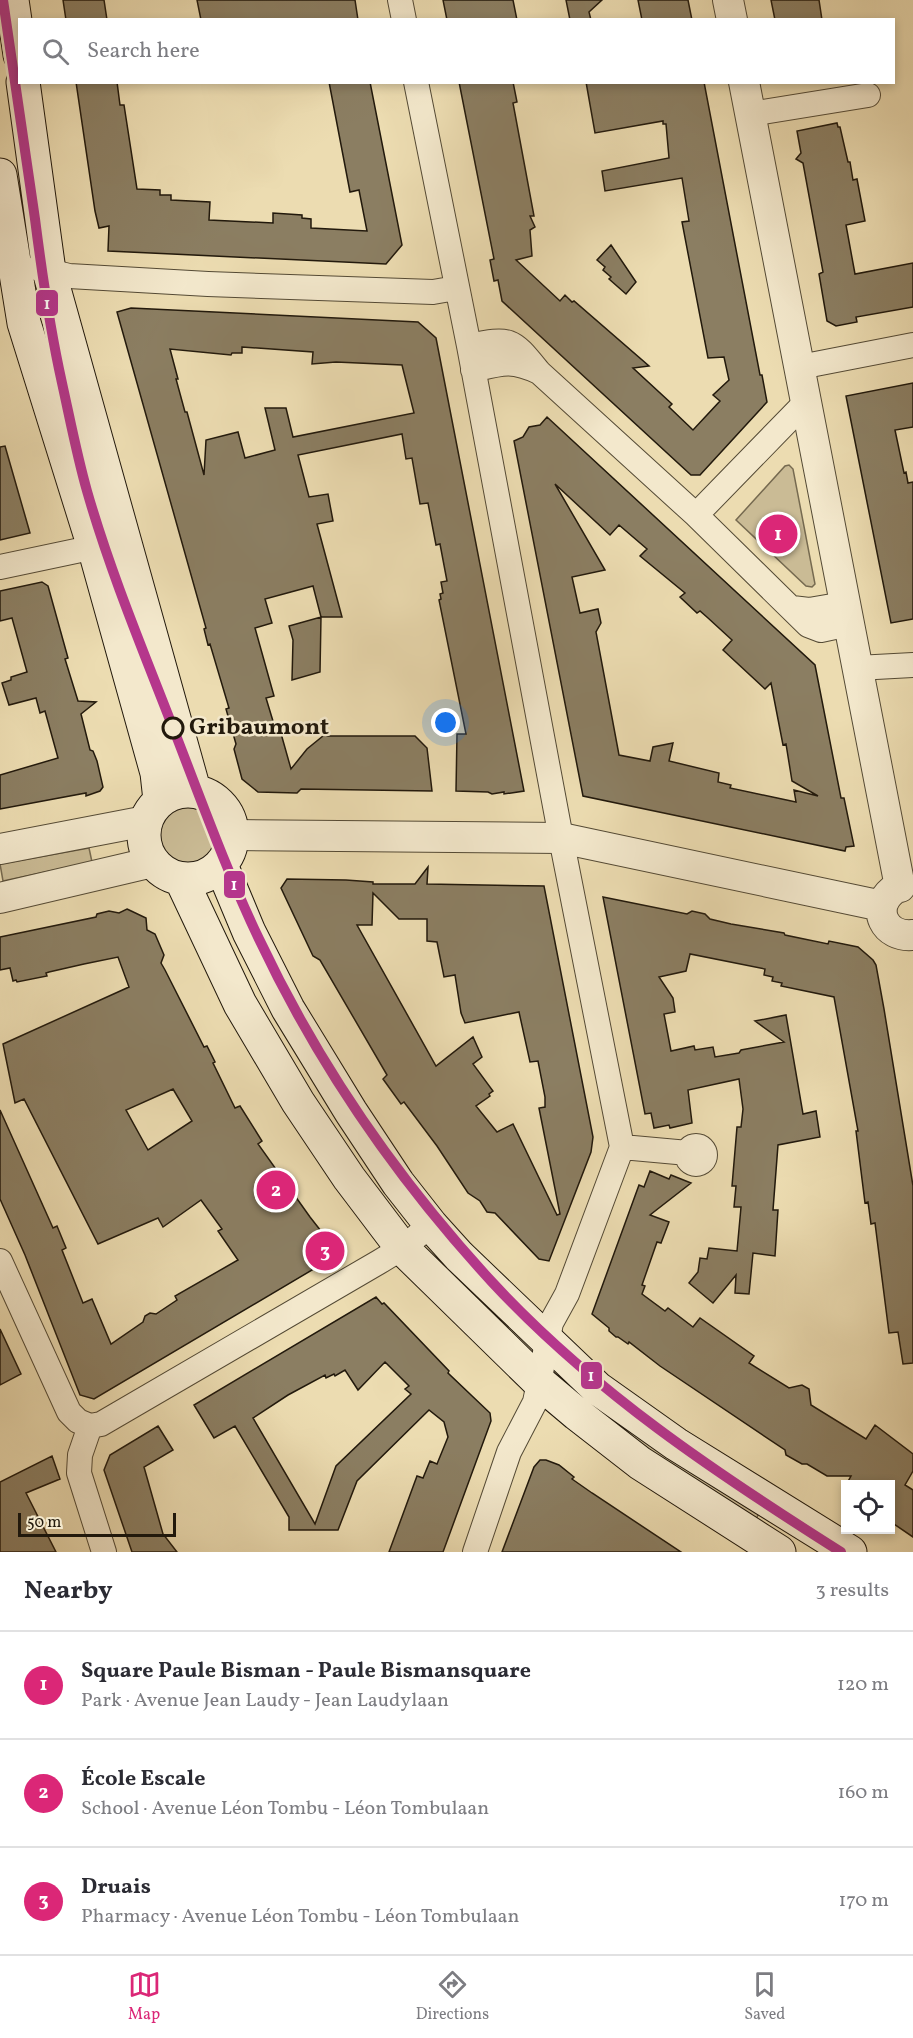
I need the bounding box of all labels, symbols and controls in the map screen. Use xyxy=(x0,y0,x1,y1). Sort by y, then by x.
search box xyxy=(18,18,895,84)
icon: search xyxy=(39,35,72,68)
text: Search here xyxy=(87,36,200,67)
line badge: 1 xyxy=(35,289,59,317)
text: 1 xyxy=(44,294,50,316)
pin: 1 xyxy=(758,512,798,556)
your location xyxy=(431,708,460,737)
place label: Gribaumont xyxy=(189,711,329,745)
marker: Gribaumont xyxy=(162,717,184,739)
line badge: 1 xyxy=(223,870,246,899)
text: 1 xyxy=(231,875,237,897)
pin: 2 xyxy=(256,1168,296,1212)
pin: 3 xyxy=(306,1228,344,1274)
line badge: 1 xyxy=(580,1361,603,1390)
text: 1 xyxy=(588,1366,594,1388)
map controls xyxy=(841,1480,895,1534)
button: locate xyxy=(841,1480,895,1534)
scale bar xyxy=(18,1510,176,1538)
text: 50 m xyxy=(27,1512,61,1534)
text: Nearby xyxy=(24,1573,113,1609)
text: 3 results xyxy=(815,1577,889,1605)
text: Square Paule Bisman - Paule Bismansquare xyxy=(81,1656,531,1687)
text: 1 xyxy=(39,1671,48,1699)
text: 120 m xyxy=(837,1671,889,1699)
text: Park · Avenue Jean Laudy - Jean Laudylaan xyxy=(81,1687,449,1715)
text: École Escale xyxy=(81,1764,206,1795)
text: 2 xyxy=(38,1779,49,1807)
text: 160 m xyxy=(837,1779,889,1807)
text: School · Avenue Léon Tombu - Léon Tombulaan xyxy=(81,1795,489,1823)
text: Druais xyxy=(81,1872,151,1903)
text: 3 xyxy=(38,1887,49,1915)
text: 170 m xyxy=(839,1887,889,1915)
text: Pharmacy · Avenue Léon Tombu - Léon Tombulaan xyxy=(81,1903,520,1931)
tab: Map xyxy=(128,1968,161,2026)
tab: Directions xyxy=(416,1968,489,2026)
tab: Saved xyxy=(744,1968,785,2026)

